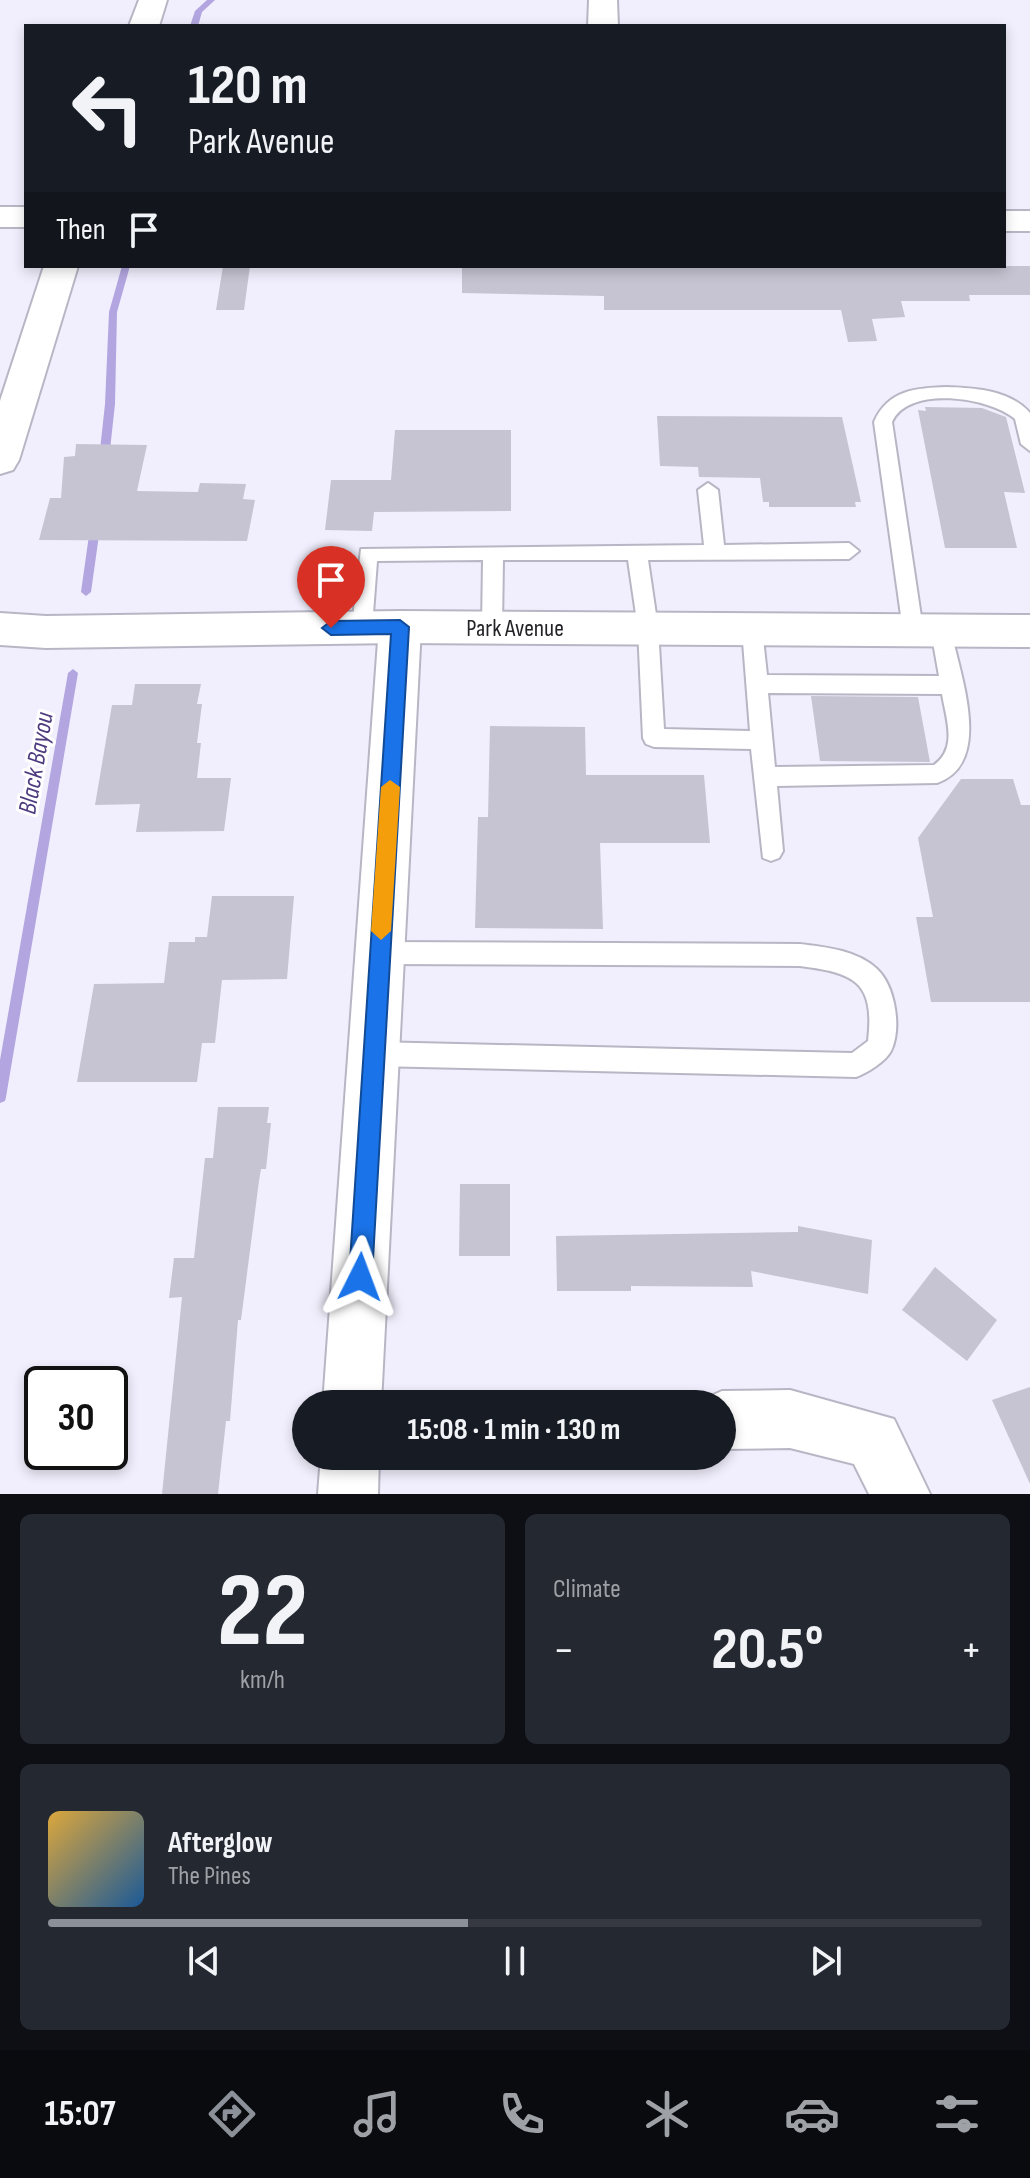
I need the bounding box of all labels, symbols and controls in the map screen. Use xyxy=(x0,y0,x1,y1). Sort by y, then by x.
text: 120 m xyxy=(188,53,308,120)
icon: left xyxy=(56,56,160,160)
text: Park Avenue xyxy=(188,121,334,164)
icon: arrive xyxy=(122,208,166,252)
text: Then xyxy=(56,212,106,248)
pin xyxy=(297,546,365,628)
icon: arrive xyxy=(309,558,353,602)
street label: Park Avenue xyxy=(466,614,564,643)
water label: Black Bayou xyxy=(12,709,61,817)
position arrow xyxy=(318,1235,402,1319)
speed limit sign: 30 xyxy=(24,1366,128,1470)
text: 15:08 · 1 min · 130 m xyxy=(407,1412,621,1448)
text: 22 xyxy=(217,1550,308,1675)
text: Climate xyxy=(553,1574,621,1605)
text: 20.5° xyxy=(711,1614,824,1686)
text: − xyxy=(553,1624,575,1677)
text: + xyxy=(960,1624,982,1677)
text: km/h xyxy=(240,1665,285,1696)
text: Afterglow xyxy=(168,1825,273,1861)
text: The Pines xyxy=(168,1861,251,1892)
icon: previous xyxy=(182,1939,226,1983)
icon: pause xyxy=(493,1939,537,1983)
icon: next xyxy=(804,1939,848,1983)
icon: directions xyxy=(204,2086,260,2142)
icon: music xyxy=(349,2086,405,2142)
icon: phone xyxy=(494,2086,550,2142)
icon: climate xyxy=(639,2086,695,2142)
icon: car xyxy=(784,2086,840,2142)
icon: filters xyxy=(929,2086,985,2142)
text: 15:07 xyxy=(45,2093,115,2136)

